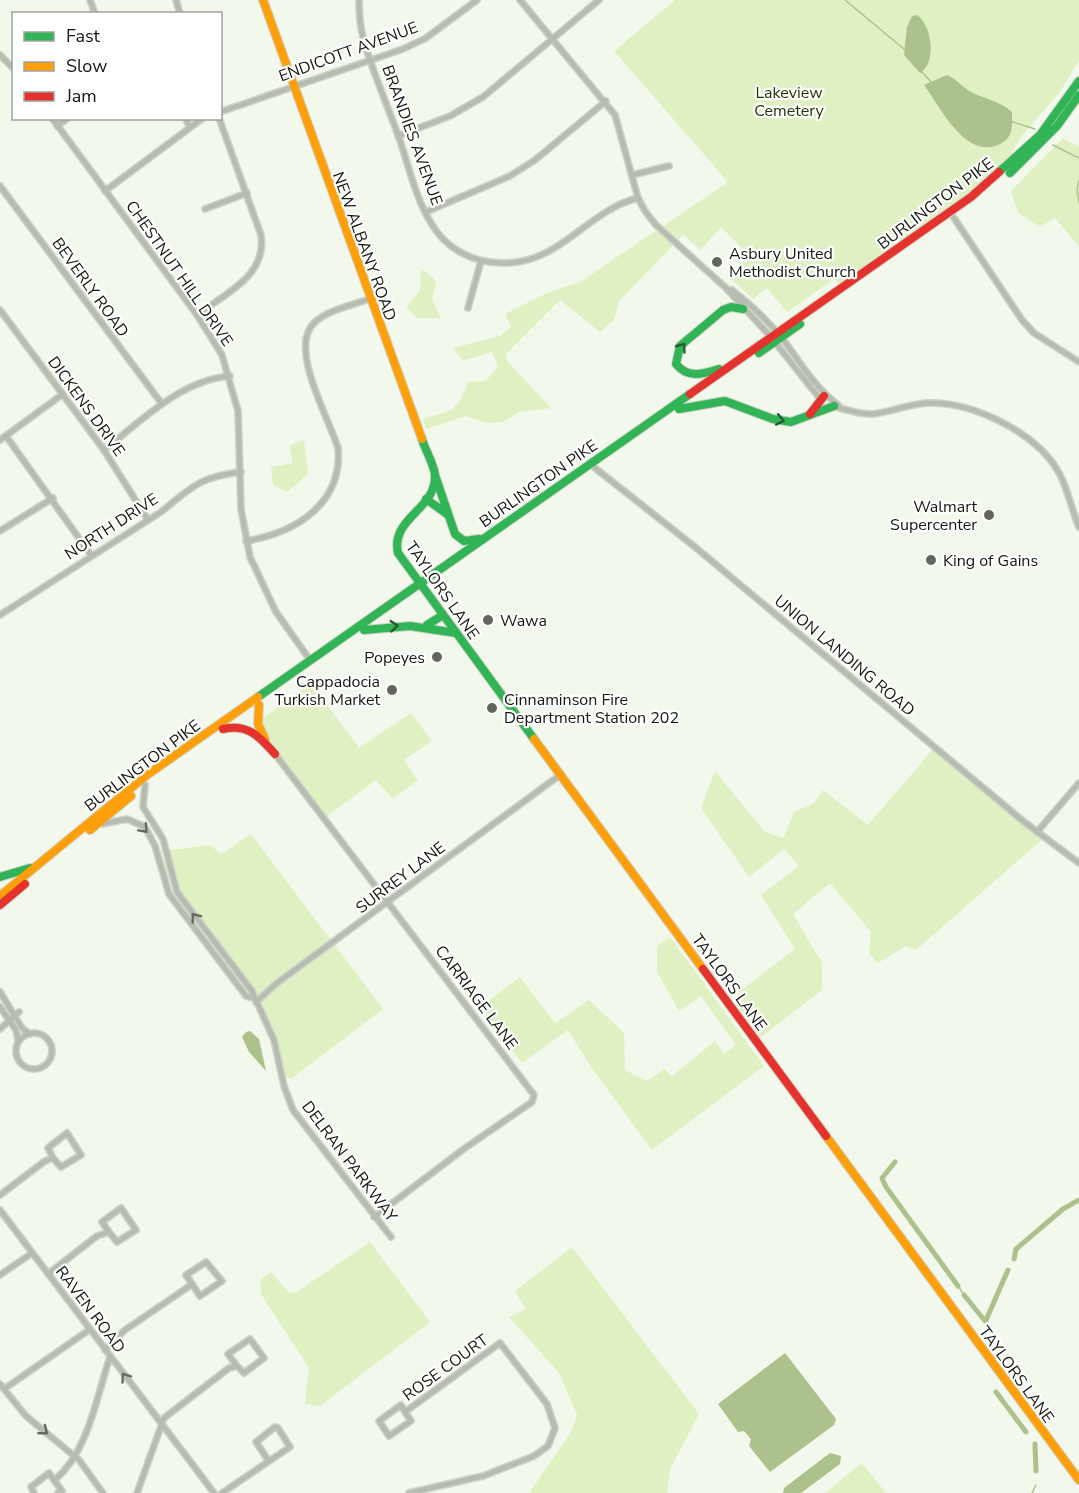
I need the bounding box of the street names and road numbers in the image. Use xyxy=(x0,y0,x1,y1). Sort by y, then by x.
street label: ENDICOTT AVENUE xyxy=(276,17,421,87)
street label: BRANDIES AVENUE xyxy=(376,62,448,209)
street label: BURLINGTON PIKE xyxy=(873,153,998,255)
street label: NEW ALBANY ROAD xyxy=(327,169,401,324)
street label: CHESTNUT HILL DRIVE xyxy=(120,196,238,351)
street label: BEVERLY ROAD xyxy=(47,233,134,342)
street label: DICKENS DRIVE xyxy=(42,352,130,461)
street label: BURLINGTON PIKE xyxy=(475,435,602,533)
street label: NORTH DRIVE xyxy=(60,488,163,565)
street label: TAYLORS LANE xyxy=(400,537,484,644)
street label: UNION LANDING ROAD xyxy=(769,590,919,721)
street label: BURLINGTON PIKE xyxy=(80,715,205,817)
street label: SURREY LANE xyxy=(351,837,450,919)
street label: TAYLORS LANE xyxy=(686,930,772,1036)
street label: CARRIAGE LANE xyxy=(430,941,523,1054)
street label: DELRAN PARKWAY xyxy=(296,1097,402,1227)
street label: RAVEN ROAD xyxy=(50,1262,130,1358)
street label: TAYLORS LANE xyxy=(973,1322,1059,1428)
street label: ROSE COURT xyxy=(398,1329,493,1406)

